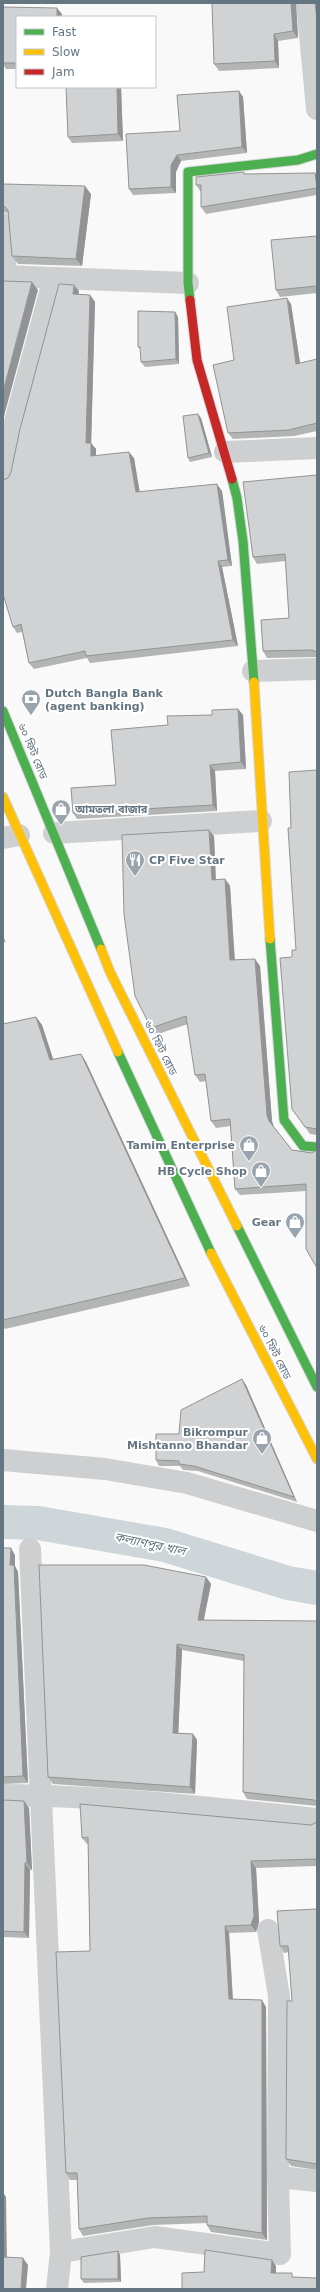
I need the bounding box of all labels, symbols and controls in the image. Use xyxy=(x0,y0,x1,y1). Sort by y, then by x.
legend xyxy=(16,16,156,88)
text: Fast xyxy=(52,25,76,39)
text: Slow xyxy=(52,45,80,59)
text: Jam xyxy=(51,65,75,79)
place label: Dutch Bangla Bank (agent banking) xyxy=(45,687,164,713)
bank icon: Dutch Bangla Bank (agent banking) xyxy=(20,688,42,716)
street label: ৬০ ফিট রোড xyxy=(15,721,50,781)
shop icon: আমতলা বাজার xyxy=(50,798,72,826)
place label: আমতলা বাজার xyxy=(74,803,148,816)
restaurant icon: CP Five Star xyxy=(124,849,146,877)
place label: CP Five Star xyxy=(149,854,225,867)
street label: ৬০ ফিট রোড xyxy=(141,1019,180,1078)
shop icon: Tamim Enterprise xyxy=(238,1134,260,1162)
place label: Tamim Enterprise xyxy=(126,1139,235,1152)
shop icon: HB Cycle Shop xyxy=(250,1160,272,1188)
place label: HB Cycle Shop xyxy=(158,1165,247,1178)
shop icon: Gear xyxy=(284,1211,306,1239)
place label: Gear xyxy=(252,1216,282,1229)
street label: ৬০ ফিট রোড xyxy=(255,1323,294,1382)
place label: Bikrompur Mishtanno Bhandar xyxy=(127,1426,249,1452)
shop icon: Bikrompur Mishtanno Bhandar xyxy=(251,1427,273,1455)
water label: কল্যাণপুর খাল xyxy=(113,1530,189,1559)

